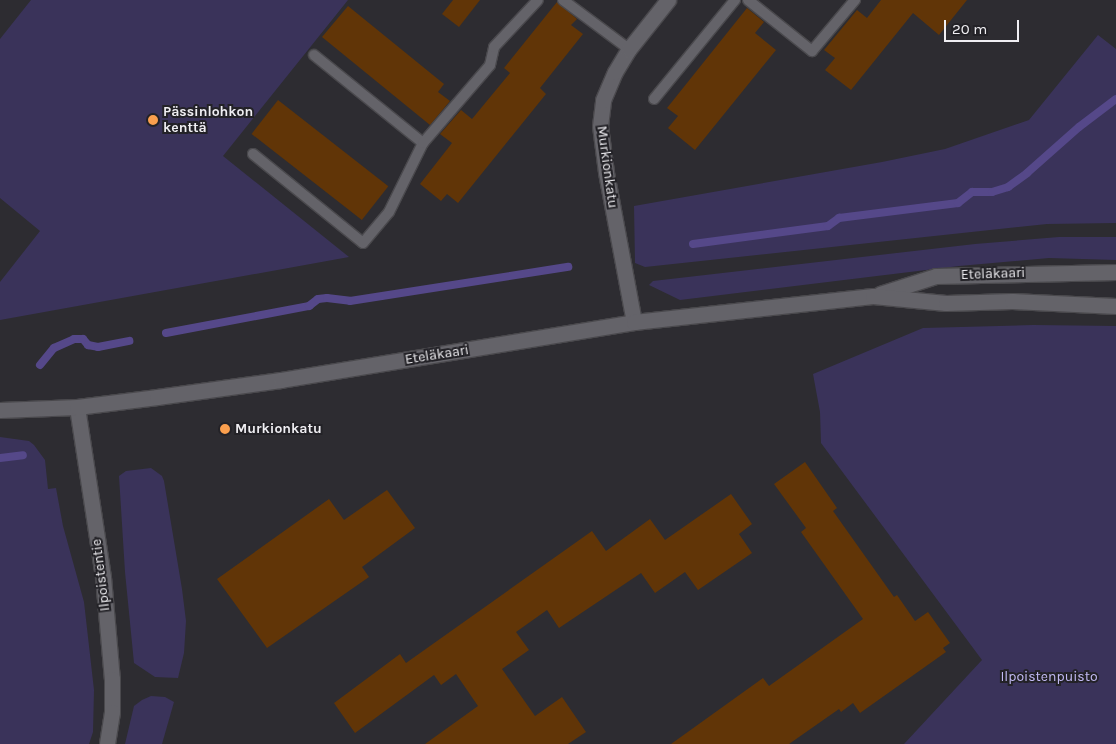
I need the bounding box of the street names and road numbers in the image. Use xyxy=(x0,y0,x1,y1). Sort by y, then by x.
street label: Murkionkatu xyxy=(593,125,621,209)
street label: Eteläkaari xyxy=(960,264,1026,284)
street label: Eteläkaari xyxy=(404,342,470,368)
street label: Ilpoistentie xyxy=(88,538,114,612)

